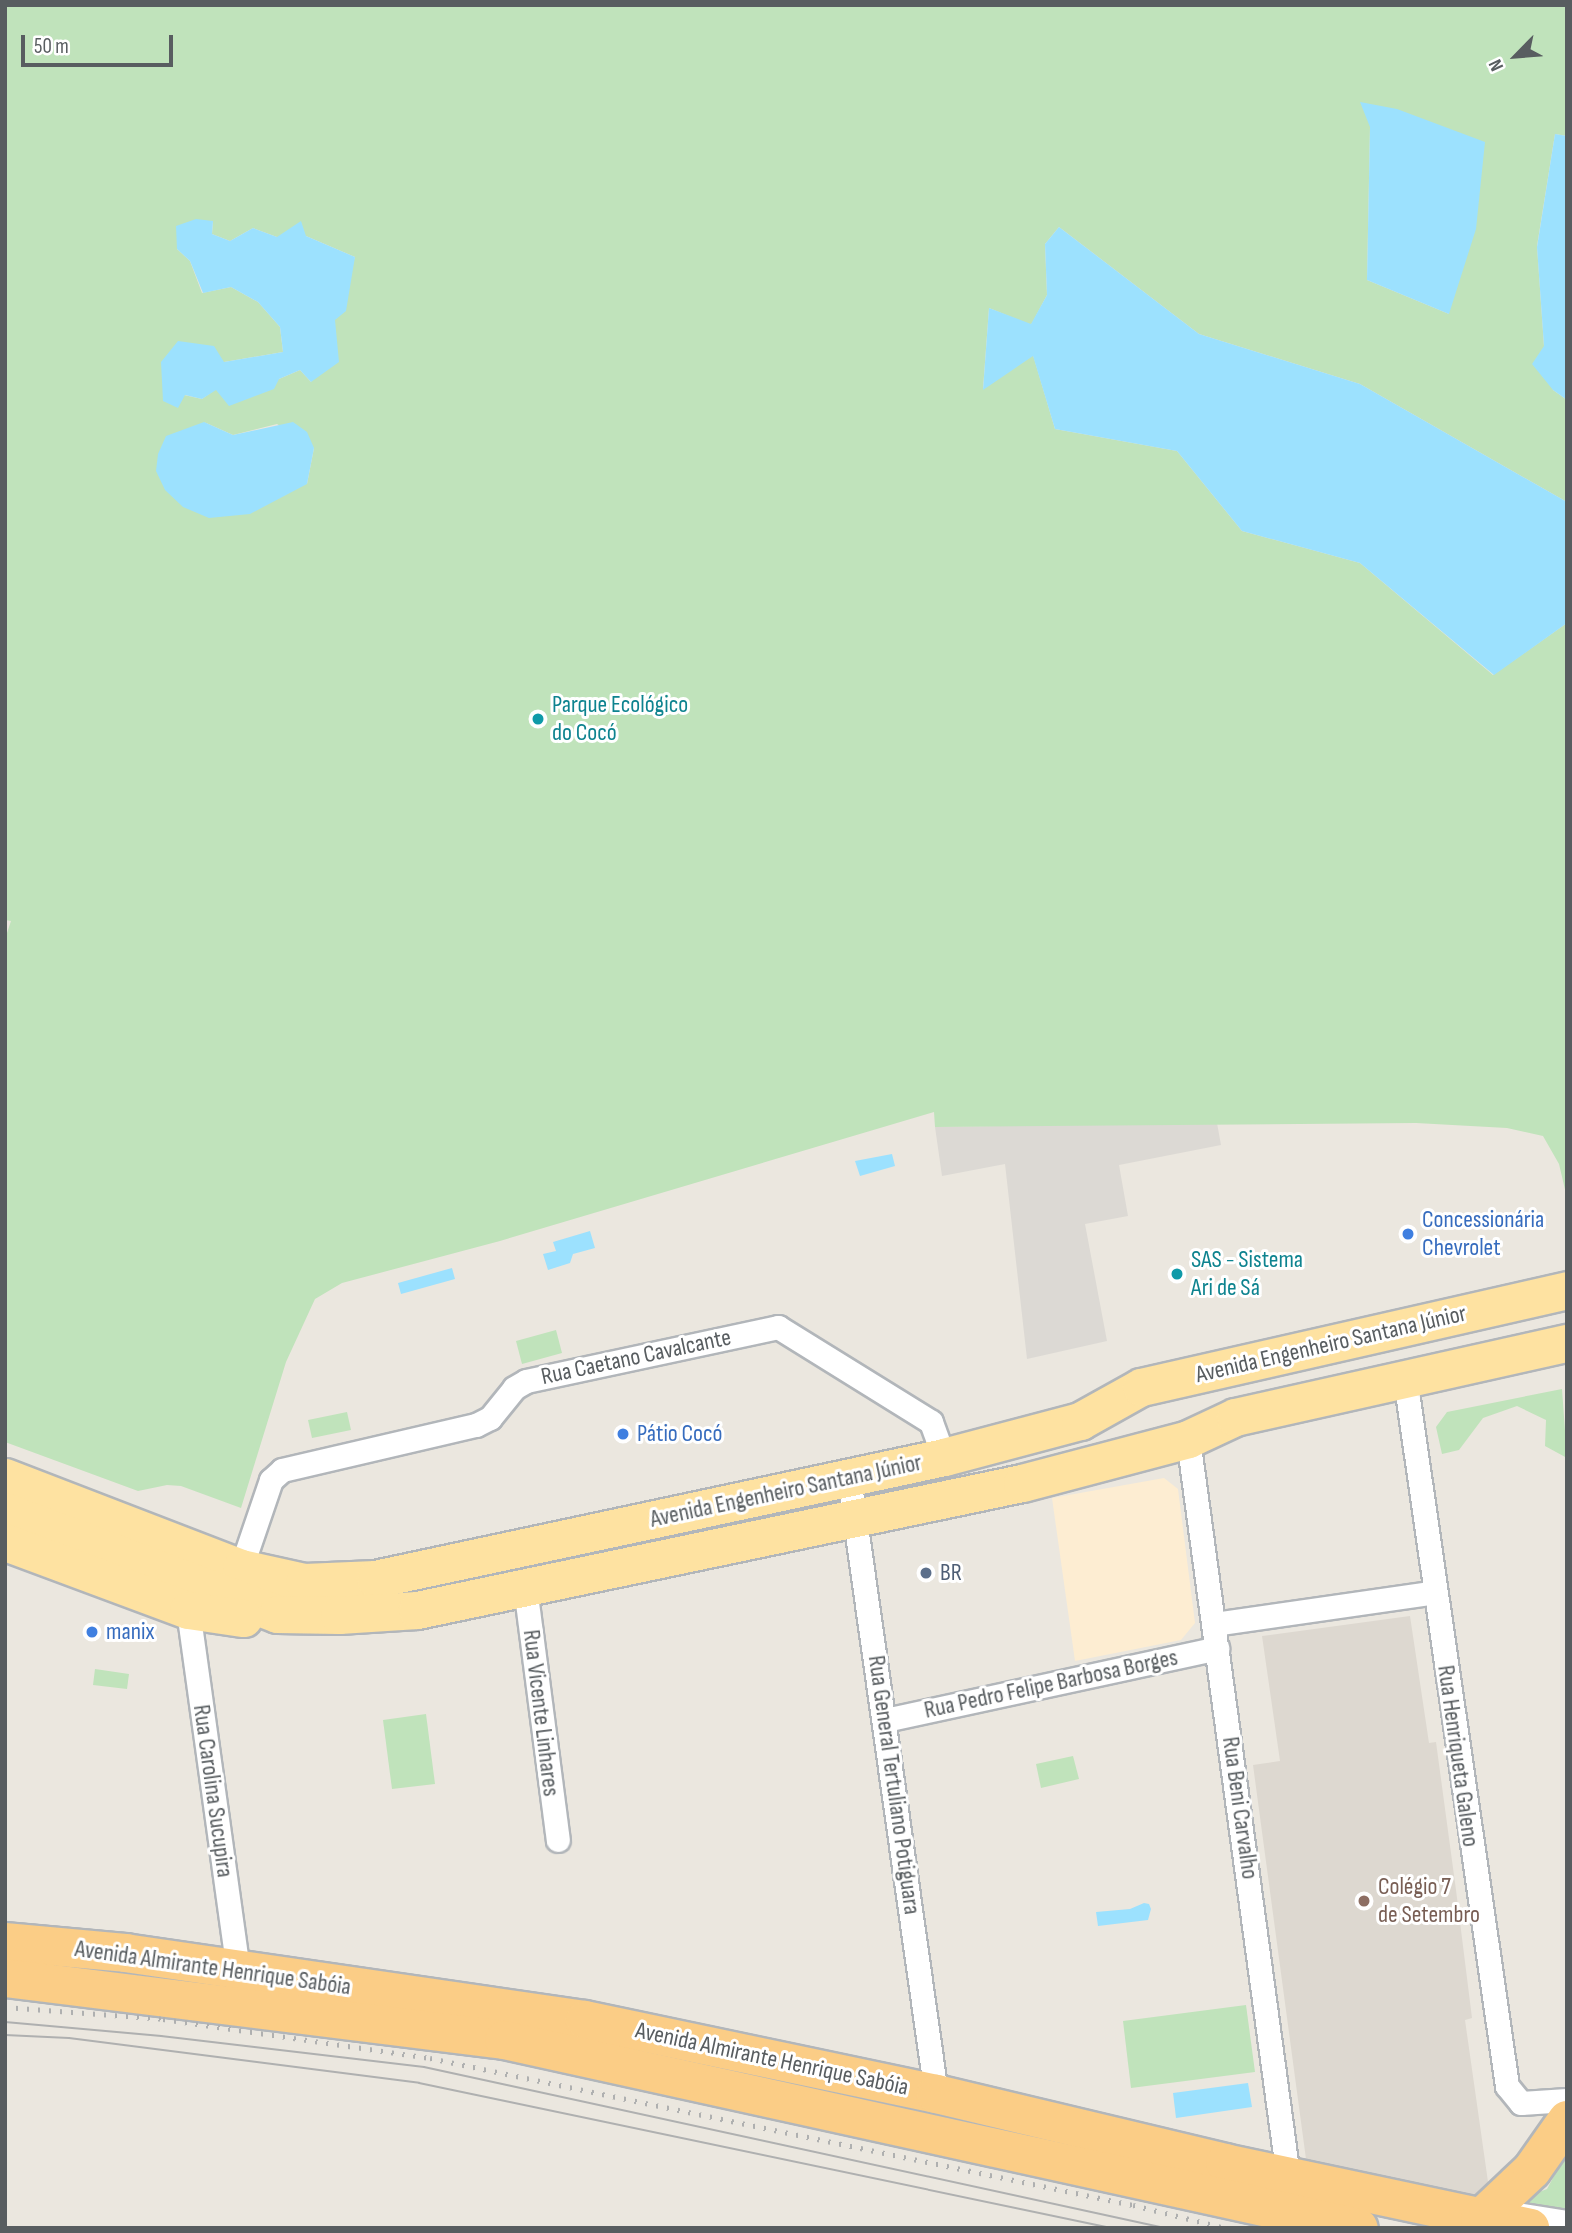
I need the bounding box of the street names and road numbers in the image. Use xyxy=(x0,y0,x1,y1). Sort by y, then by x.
street label: Avenida Engenheiro Santana Júnior xyxy=(1193,1299,1469,1389)
street label: Rua Caetano Cavalcante xyxy=(538,1323,734,1391)
street label: Avenida Engenheiro Santana Júnior xyxy=(648,1448,924,1534)
street label: Rua Vicente Linhares xyxy=(516,1628,566,1798)
street label: Rua Pedro Felipe Barbosa Borges xyxy=(922,1643,1180,1725)
street label: Rua General Tertuliano Potiguara xyxy=(862,1654,926,1916)
street label: Rua Henriqueta Galeno xyxy=(1431,1663,1485,1849)
street label: Rua Carolina Sucupira xyxy=(187,1703,239,1879)
street label: Rua Beni Carvalho xyxy=(1216,1735,1264,1881)
street label: Avenida Almirante Henrique Sabóia xyxy=(73,1934,353,2002)
street label: Avenida Almirante Henrique Sabóia xyxy=(633,2016,911,2102)

